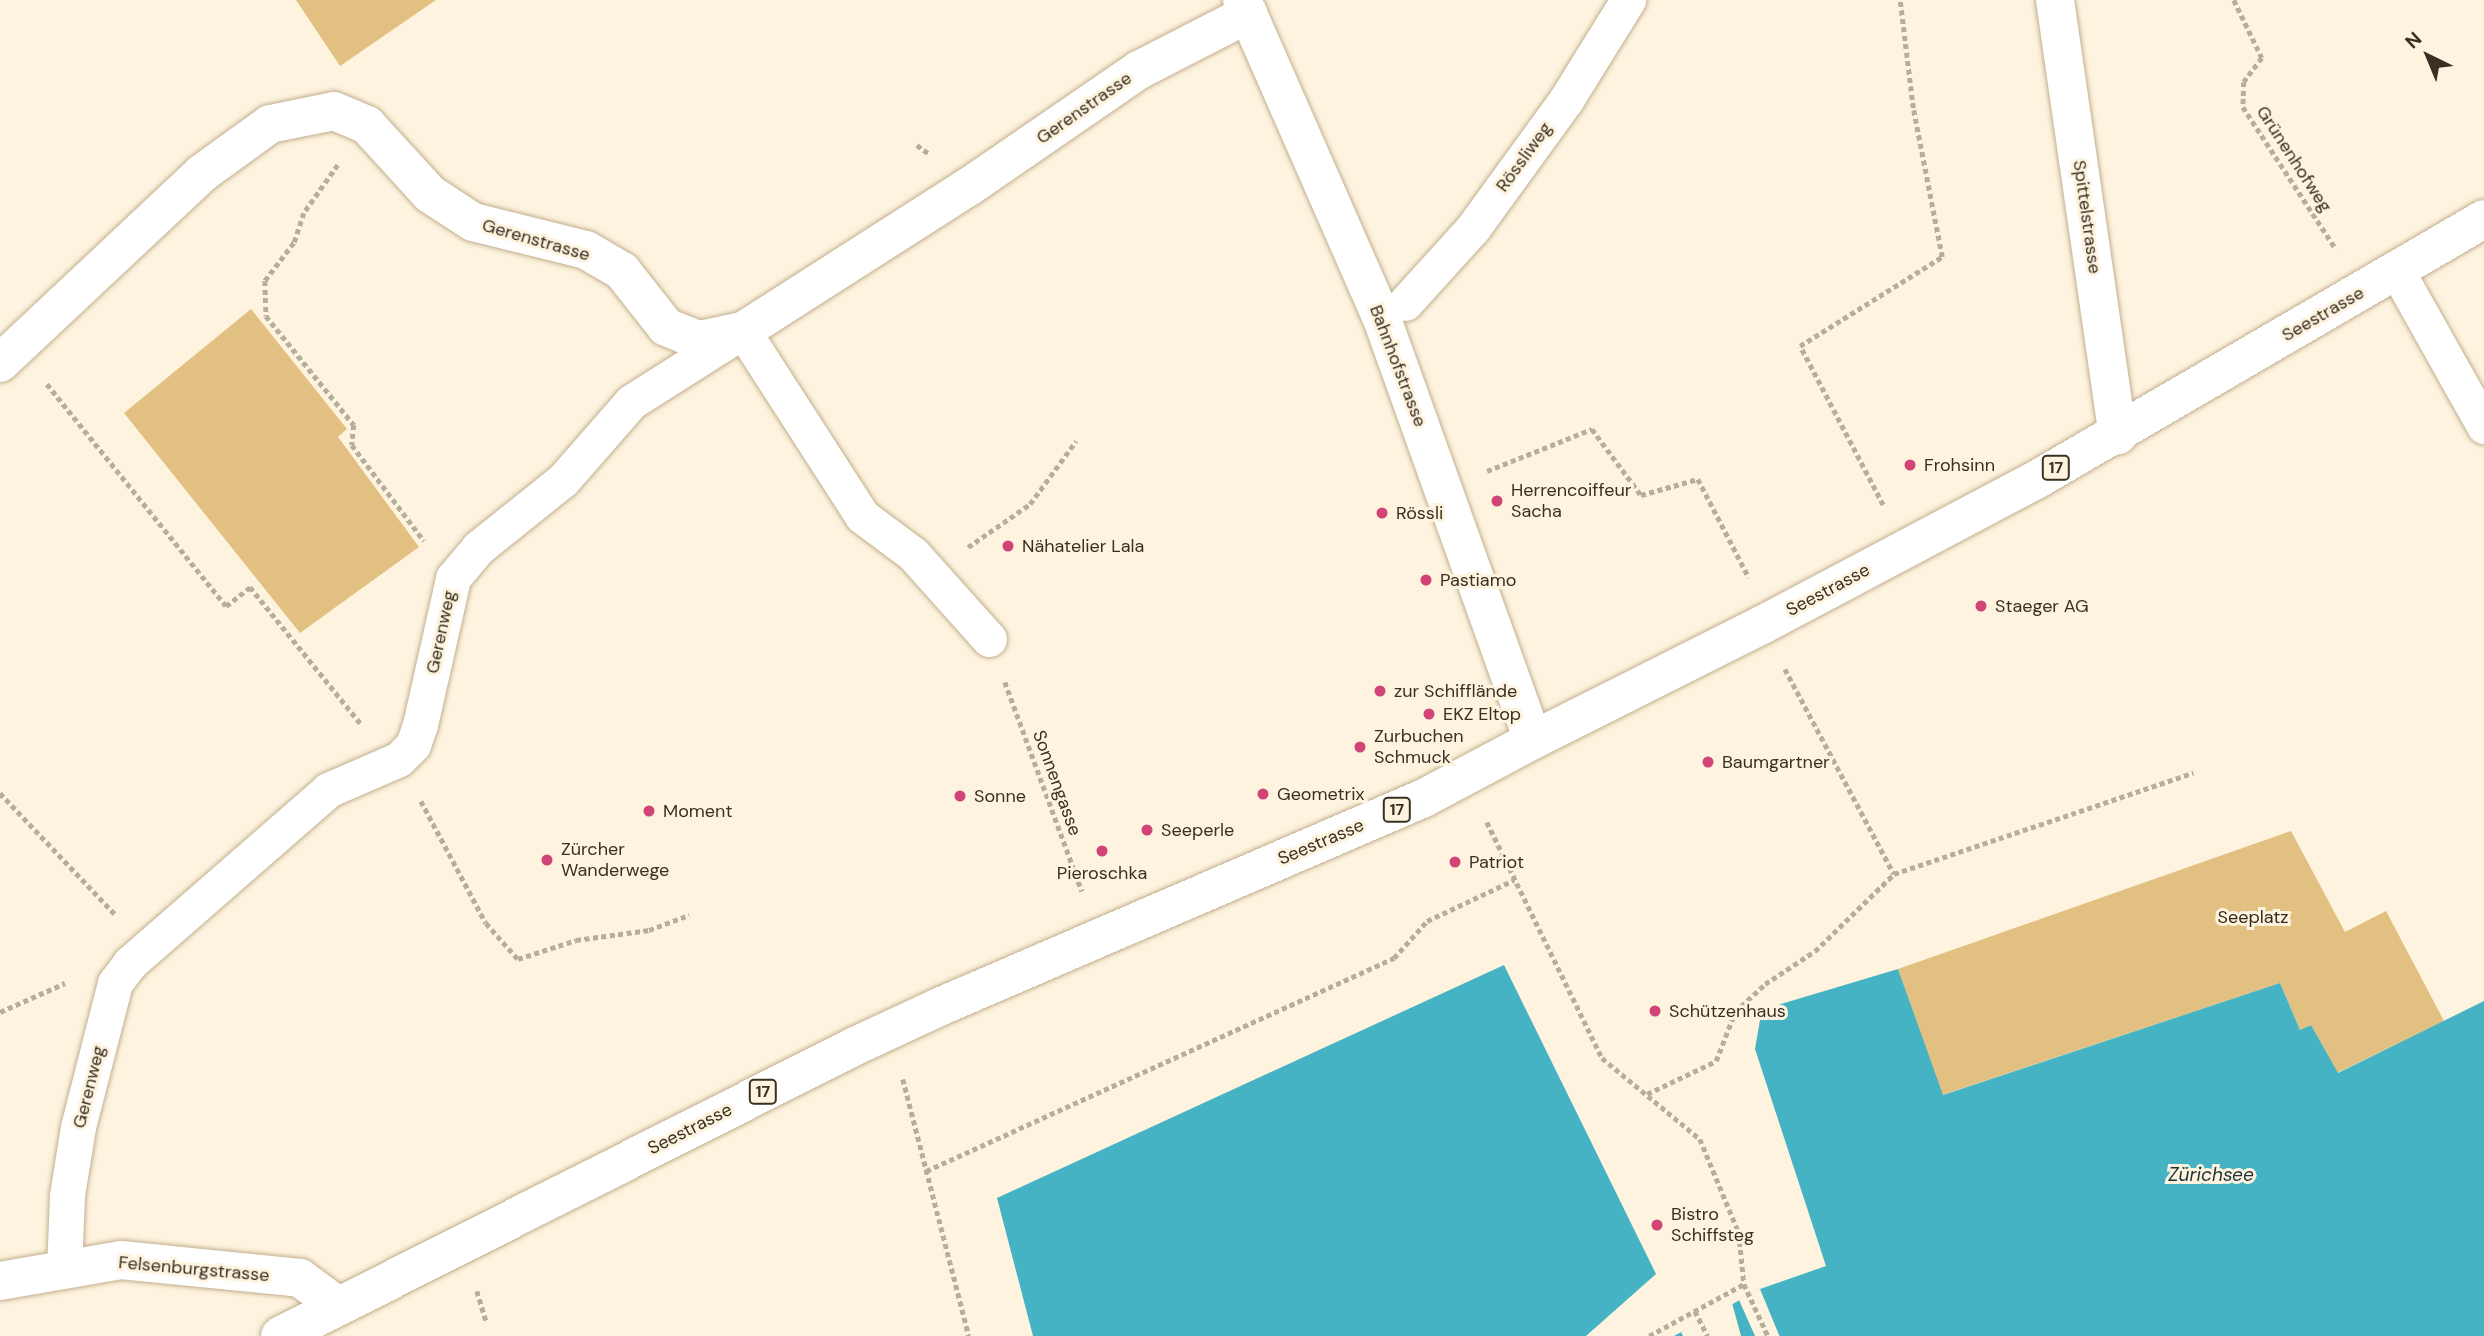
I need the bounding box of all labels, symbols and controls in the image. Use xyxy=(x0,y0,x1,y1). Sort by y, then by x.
north arrow xyxy=(2393,21,2463,91)
text: N xyxy=(2400,26,2427,54)
street label: Gerenstrasse xyxy=(1032,67,1136,149)
street label: Grünenhofweg xyxy=(2252,102,2336,216)
street label: Rössliweg xyxy=(1492,118,1556,196)
street label: Spittelstrasse xyxy=(2068,159,2106,275)
street label: Gerenstrasse xyxy=(480,214,592,266)
street label: Seestrasse xyxy=(2278,282,2368,346)
street label: Bahnhofstrasse xyxy=(1365,302,1431,430)
place label: Frohsinn xyxy=(1924,454,1995,476)
road number: 17 xyxy=(2040,456,2072,481)
marker: Frohsinn xyxy=(1902,457,1918,473)
place label: Herrencoiffeur Sacha xyxy=(1511,480,1631,522)
marker: Herrencoiffeur Sacha xyxy=(1489,493,1505,509)
place label: Rössli xyxy=(1396,502,1443,524)
marker: Rössli xyxy=(1374,505,1390,521)
place label: Nähatelier Lala xyxy=(1022,535,1144,557)
marker: Nähatelier Lala xyxy=(1000,538,1016,554)
street label: Seestrasse xyxy=(1783,559,1873,621)
place label: Pastiamo xyxy=(1440,569,1516,591)
marker: Pastiamo xyxy=(1418,572,1434,588)
street label: Gerenweg xyxy=(422,589,460,675)
place label: Staeger AG xyxy=(1995,595,2089,617)
marker: Staeger AG xyxy=(1973,598,1989,614)
place label: zur Schifflände xyxy=(1394,680,1517,702)
marker: zur Schifflände xyxy=(1372,683,1388,699)
place label: EKZ Eltop xyxy=(1443,703,1521,725)
marker: EKZ Eltop xyxy=(1421,706,1437,722)
place label: Zurbuchen Schmuck xyxy=(1374,726,1463,768)
street label: Sonnengasse xyxy=(1028,727,1086,839)
marker: Zurbuchen Schmuck xyxy=(1352,739,1368,755)
place label: Baumgartner xyxy=(1722,751,1830,773)
marker: Baumgartner xyxy=(1700,754,1716,770)
place label: Geometrix xyxy=(1277,783,1364,805)
place label: Sonne xyxy=(974,785,1026,807)
marker: Geometrix xyxy=(1255,786,1271,802)
marker: Sonne xyxy=(952,788,968,804)
road number: 17 xyxy=(1381,797,1413,822)
place label: Moment xyxy=(663,800,732,822)
marker: Moment xyxy=(641,803,657,819)
street label: Seestrasse xyxy=(1275,814,1367,870)
place label: Seeperle xyxy=(1161,819,1234,841)
marker: Seeperle xyxy=(1139,822,1155,838)
place label: Zürcher Wanderwege xyxy=(561,839,669,882)
marker: Pieroschka xyxy=(1094,843,1110,859)
place label: Patriot xyxy=(1469,851,1524,873)
marker: Zürcher Wanderwege xyxy=(539,852,555,868)
marker: Patriot xyxy=(1447,854,1463,870)
place label: Pieroschka xyxy=(1057,862,1147,884)
park label: Seeplatz xyxy=(2217,906,2289,928)
place label: Schützenhaus xyxy=(1669,1000,1786,1022)
marker: Schützenhaus xyxy=(1647,1003,1663,1019)
street label: Gerenweg xyxy=(68,1043,110,1131)
road number: 17 xyxy=(747,1080,779,1104)
street label: Seestrasse xyxy=(644,1099,736,1159)
water label: Zürichsee xyxy=(2168,1164,2254,1186)
place label: Bistro Schiffsteg xyxy=(1671,1204,1754,1246)
marker: Bistro Schiffsteg xyxy=(1649,1217,1665,1233)
street label: Felsenburgstrasse xyxy=(118,1252,270,1286)

